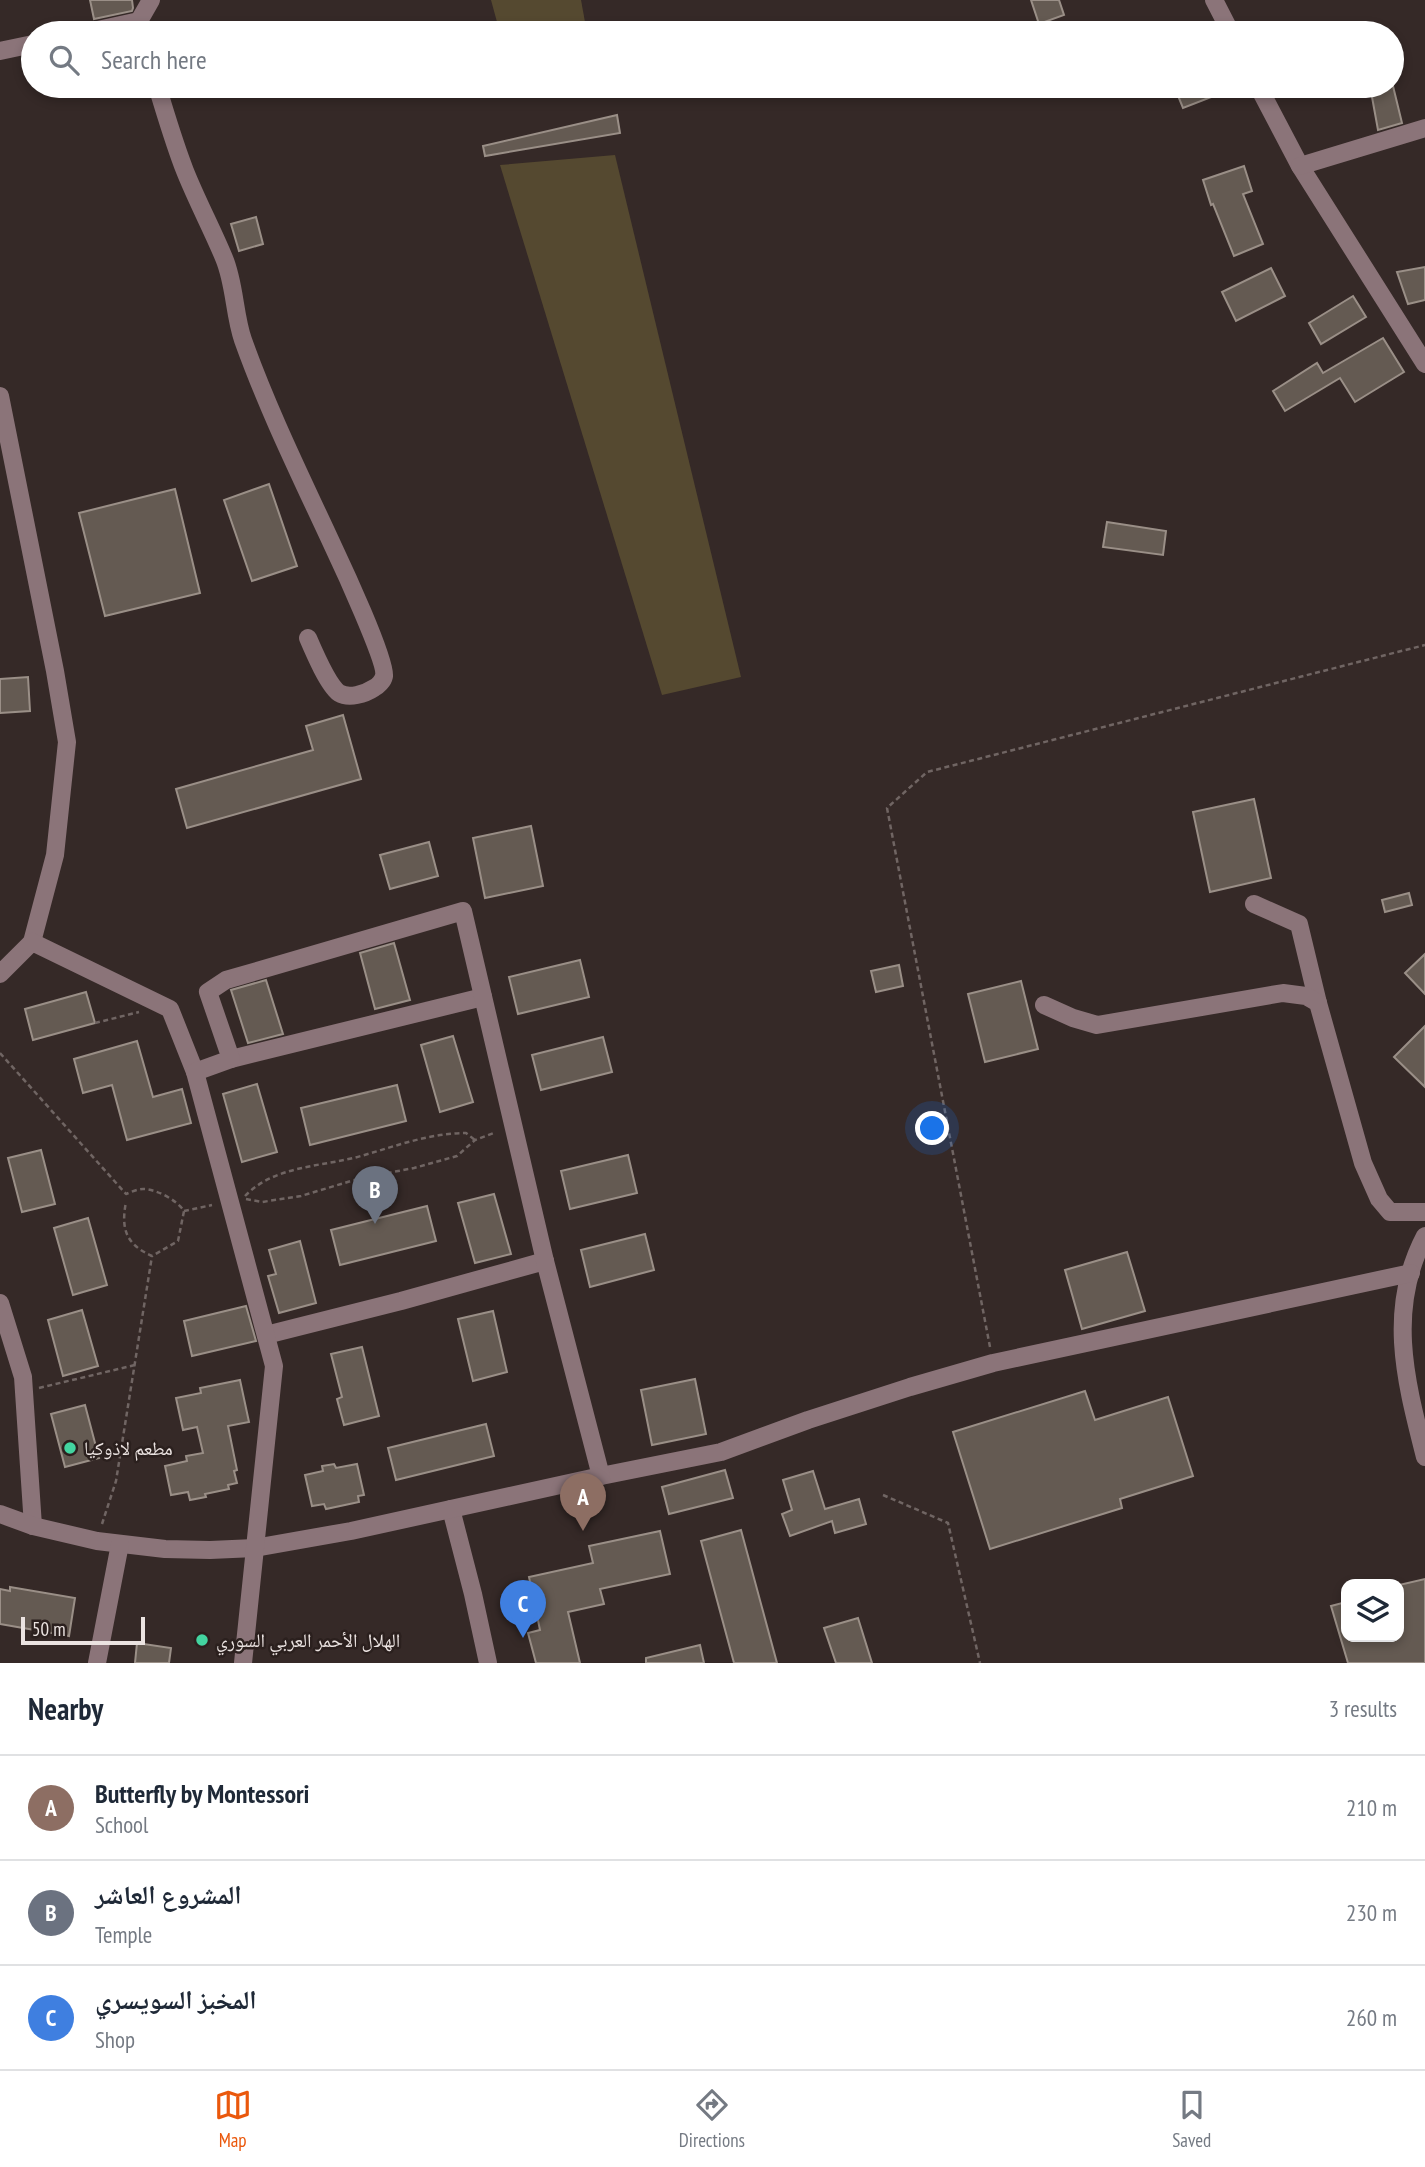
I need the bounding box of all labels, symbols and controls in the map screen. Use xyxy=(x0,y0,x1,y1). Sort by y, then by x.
search box xyxy=(21,21,1404,98)
icon: search xyxy=(45,41,83,79)
text: Search here xyxy=(101,43,207,76)
your location xyxy=(915,1111,949,1145)
pin: B xyxy=(352,1166,398,1224)
place label: مطعم لاذوكيا xyxy=(84,1436,173,1461)
marker: مطعم لاذوكيا xyxy=(62,1440,78,1456)
pin: A xyxy=(560,1473,606,1531)
map controls xyxy=(1341,1579,1404,1642)
button: layers xyxy=(1341,1579,1404,1642)
pin: C xyxy=(500,1580,546,1638)
scale bar xyxy=(21,1614,145,1646)
text: 50 m xyxy=(32,1617,66,1641)
place label: الهلال الأحمر العربي السوري xyxy=(216,1628,400,1656)
marker: الهلال الأحمر العربي السوري xyxy=(194,1632,210,1648)
text: Nearby xyxy=(28,1689,103,1728)
text: 3 results xyxy=(1329,1694,1397,1723)
text: Butterfly by Montessori xyxy=(95,1777,309,1810)
text: A xyxy=(45,1793,57,1822)
text: 210 m xyxy=(1346,1793,1397,1822)
text: School xyxy=(95,1810,148,1839)
text: المشروع العاشر xyxy=(95,1878,242,1911)
text: B xyxy=(45,1898,57,1927)
text: 230 m xyxy=(1346,1898,1397,1927)
text: Temple xyxy=(95,1920,152,1949)
text: المخبز السويسري xyxy=(95,1983,257,2016)
text: C xyxy=(46,2003,56,2032)
text: 260 m xyxy=(1346,2003,1397,2032)
text: Shop xyxy=(95,2025,135,2054)
tab: Map xyxy=(214,2086,252,2152)
tab: Directions xyxy=(679,2086,745,2152)
tab: Saved xyxy=(1172,2086,1211,2152)

